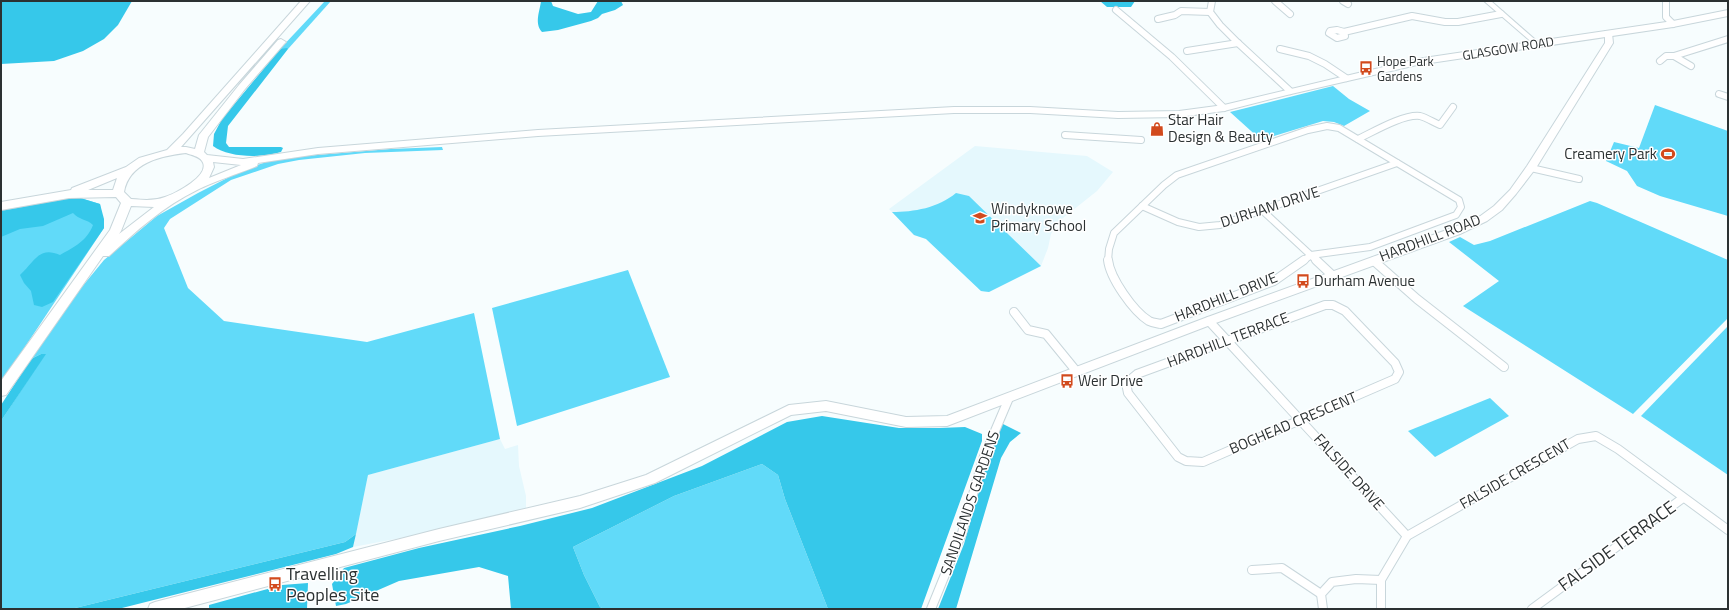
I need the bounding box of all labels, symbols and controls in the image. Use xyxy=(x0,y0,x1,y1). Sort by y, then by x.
street label: GLASGOW ROAD xyxy=(1461,31,1555,65)
place label: Hope Park Gardens xyxy=(1377,51,1434,86)
bus stop icon: Hope Park Gardens xyxy=(1358,60,1374,76)
place label: Star Hair Design & Beauty xyxy=(1168,108,1273,148)
shop icon: Star Hair Design & Beauty xyxy=(1149,121,1165,137)
place label: Creamery Park xyxy=(1564,142,1657,165)
sports icon: Creamery Park xyxy=(1660,146,1676,162)
street label: DURHAM DRIVE xyxy=(1217,180,1322,233)
place label: Windyknowe Primary School xyxy=(991,197,1086,237)
street label: HARDHILL ROAD xyxy=(1376,208,1484,267)
school or university icon: Windyknowe Primary School xyxy=(972,210,988,226)
street label: HARDHILL DRIVE xyxy=(1171,265,1281,328)
place label: Durham Avenue xyxy=(1314,269,1415,292)
bus stop icon: Durham Avenue xyxy=(1295,273,1311,289)
street label: HARDHILL TERRACE xyxy=(1163,306,1292,373)
place label: Weir Drive xyxy=(1078,369,1143,392)
bus stop icon: Weir Drive xyxy=(1059,373,1075,389)
street label: BOGHEAD CRESCENT xyxy=(1225,385,1360,460)
street label: SANDILANDS GARDENS xyxy=(934,427,1005,578)
street label: FALSIDE DRIVE xyxy=(1309,428,1390,515)
street label: FALSIDE CRESCENT xyxy=(1455,432,1575,515)
street label: FALSIDE TERRACE xyxy=(1552,494,1681,598)
place label: Travelling Peoples Site xyxy=(286,560,379,608)
bus stop icon: Travelling Peoples Site xyxy=(267,576,283,592)

